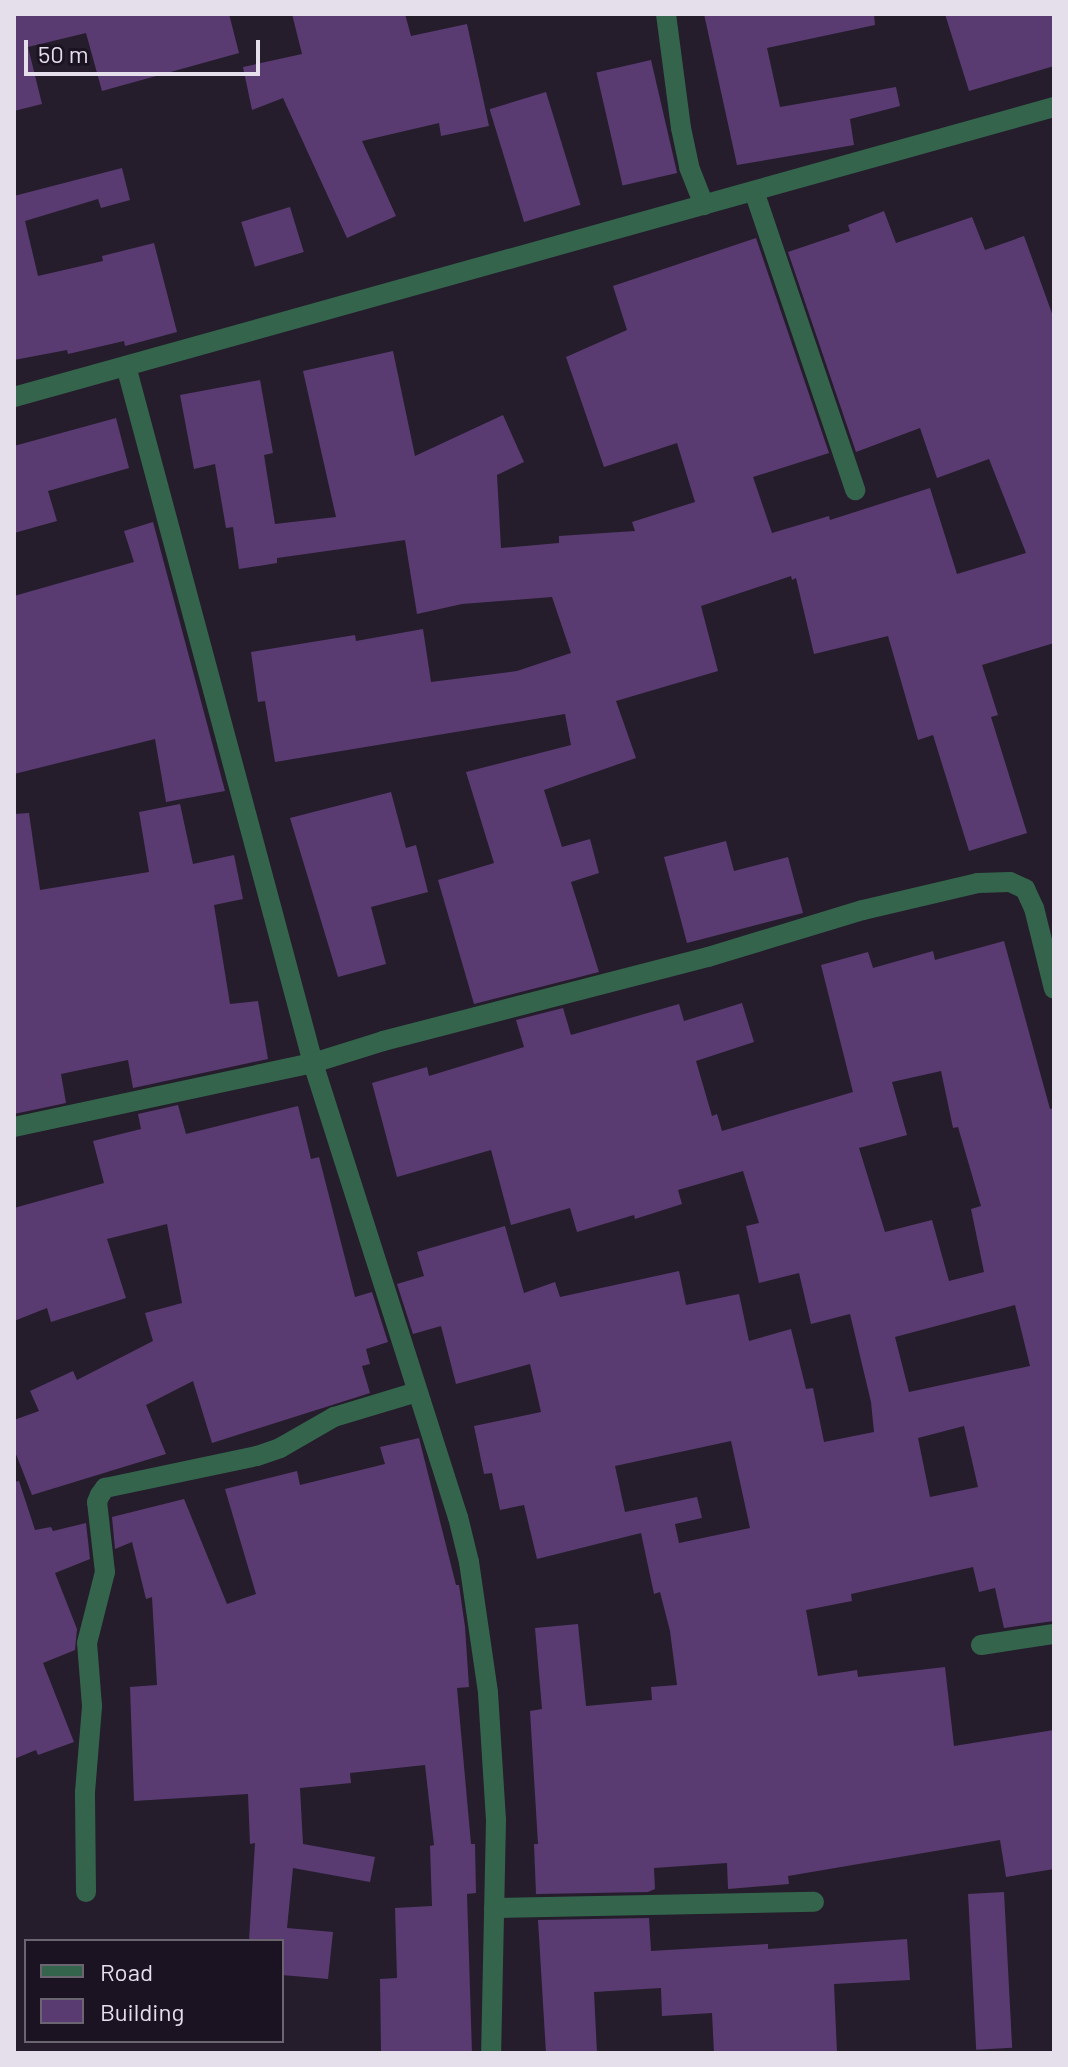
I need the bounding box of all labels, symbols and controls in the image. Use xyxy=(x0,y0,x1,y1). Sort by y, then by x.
scale bar xyxy=(28,24,264,74)
text: 50 m xyxy=(38,39,89,68)
legend xyxy=(24,1939,284,2043)
text: Road xyxy=(100,1957,153,1986)
text: Building xyxy=(100,1997,184,2026)

